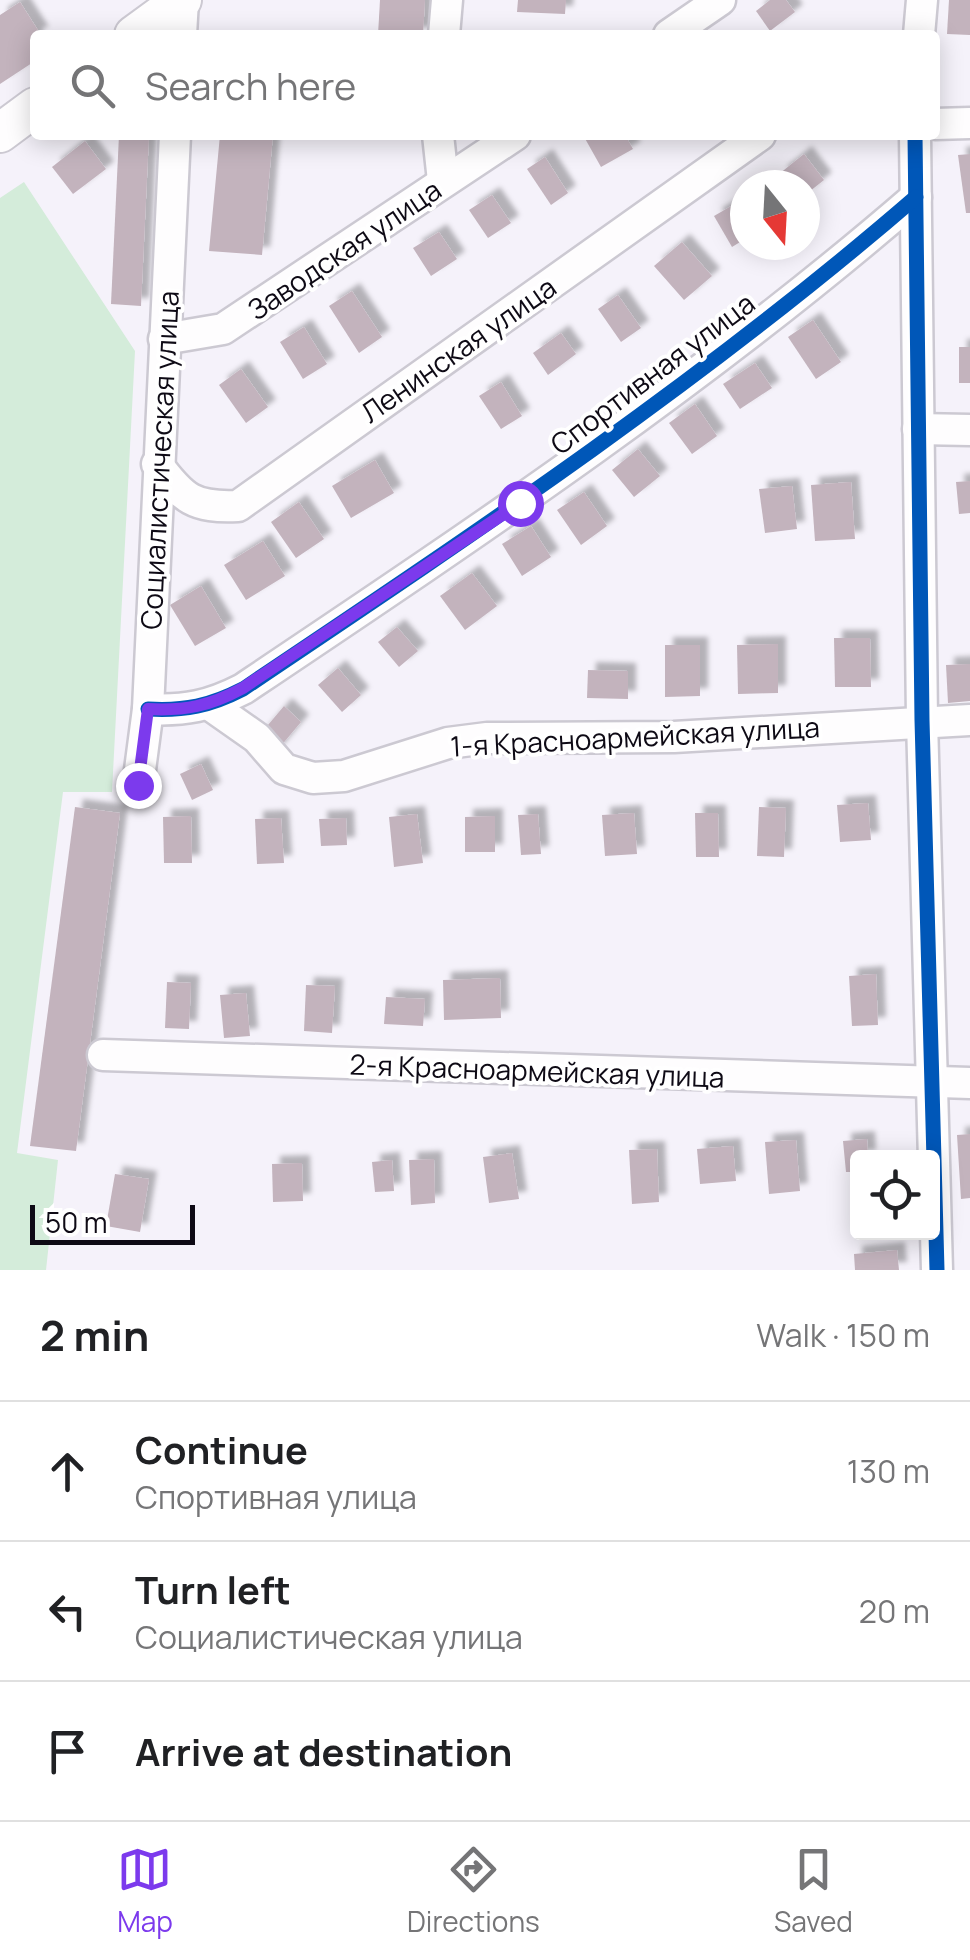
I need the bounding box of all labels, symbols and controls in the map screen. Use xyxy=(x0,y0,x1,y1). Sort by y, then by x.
search box xyxy=(30,30,940,140)
icon: search xyxy=(65,58,120,113)
text: Search here xyxy=(145,59,356,111)
street label: Заводская улица xyxy=(240,170,448,328)
north arrow xyxy=(730,170,820,260)
street label: Ленинская улица xyxy=(353,267,563,431)
street label: Спортивная улица xyxy=(542,284,762,462)
street label: Социалистическая улица xyxy=(131,290,187,630)
route start xyxy=(498,481,544,527)
street label: 1-я Красноармейская улица xyxy=(449,707,821,765)
route end xyxy=(116,763,162,809)
street label: 2-я Красноармейская улица xyxy=(349,1044,725,1096)
map controls xyxy=(850,1150,940,1240)
button: locate xyxy=(850,1150,940,1240)
scale bar xyxy=(30,1200,195,1244)
text: 50 m xyxy=(45,1203,108,1241)
text: 2 min xyxy=(40,1306,149,1364)
text: Walk · 150 m xyxy=(756,1313,930,1357)
text: Continue xyxy=(135,1423,308,1475)
icon: ahead xyxy=(40,1444,95,1499)
text: 130 m xyxy=(847,1449,930,1493)
text: Спортивная улица xyxy=(135,1475,417,1519)
text: Turn left xyxy=(135,1563,291,1615)
icon: left xyxy=(40,1584,95,1639)
text: 20 m xyxy=(859,1589,930,1633)
text: Социалистическая улица xyxy=(135,1615,523,1659)
icon: arrive xyxy=(40,1724,95,1779)
text: Arrive at destination xyxy=(135,1725,512,1777)
tab: Map xyxy=(117,1842,173,1940)
tab: Directions xyxy=(407,1842,540,1940)
tab: Saved xyxy=(774,1842,853,1940)

